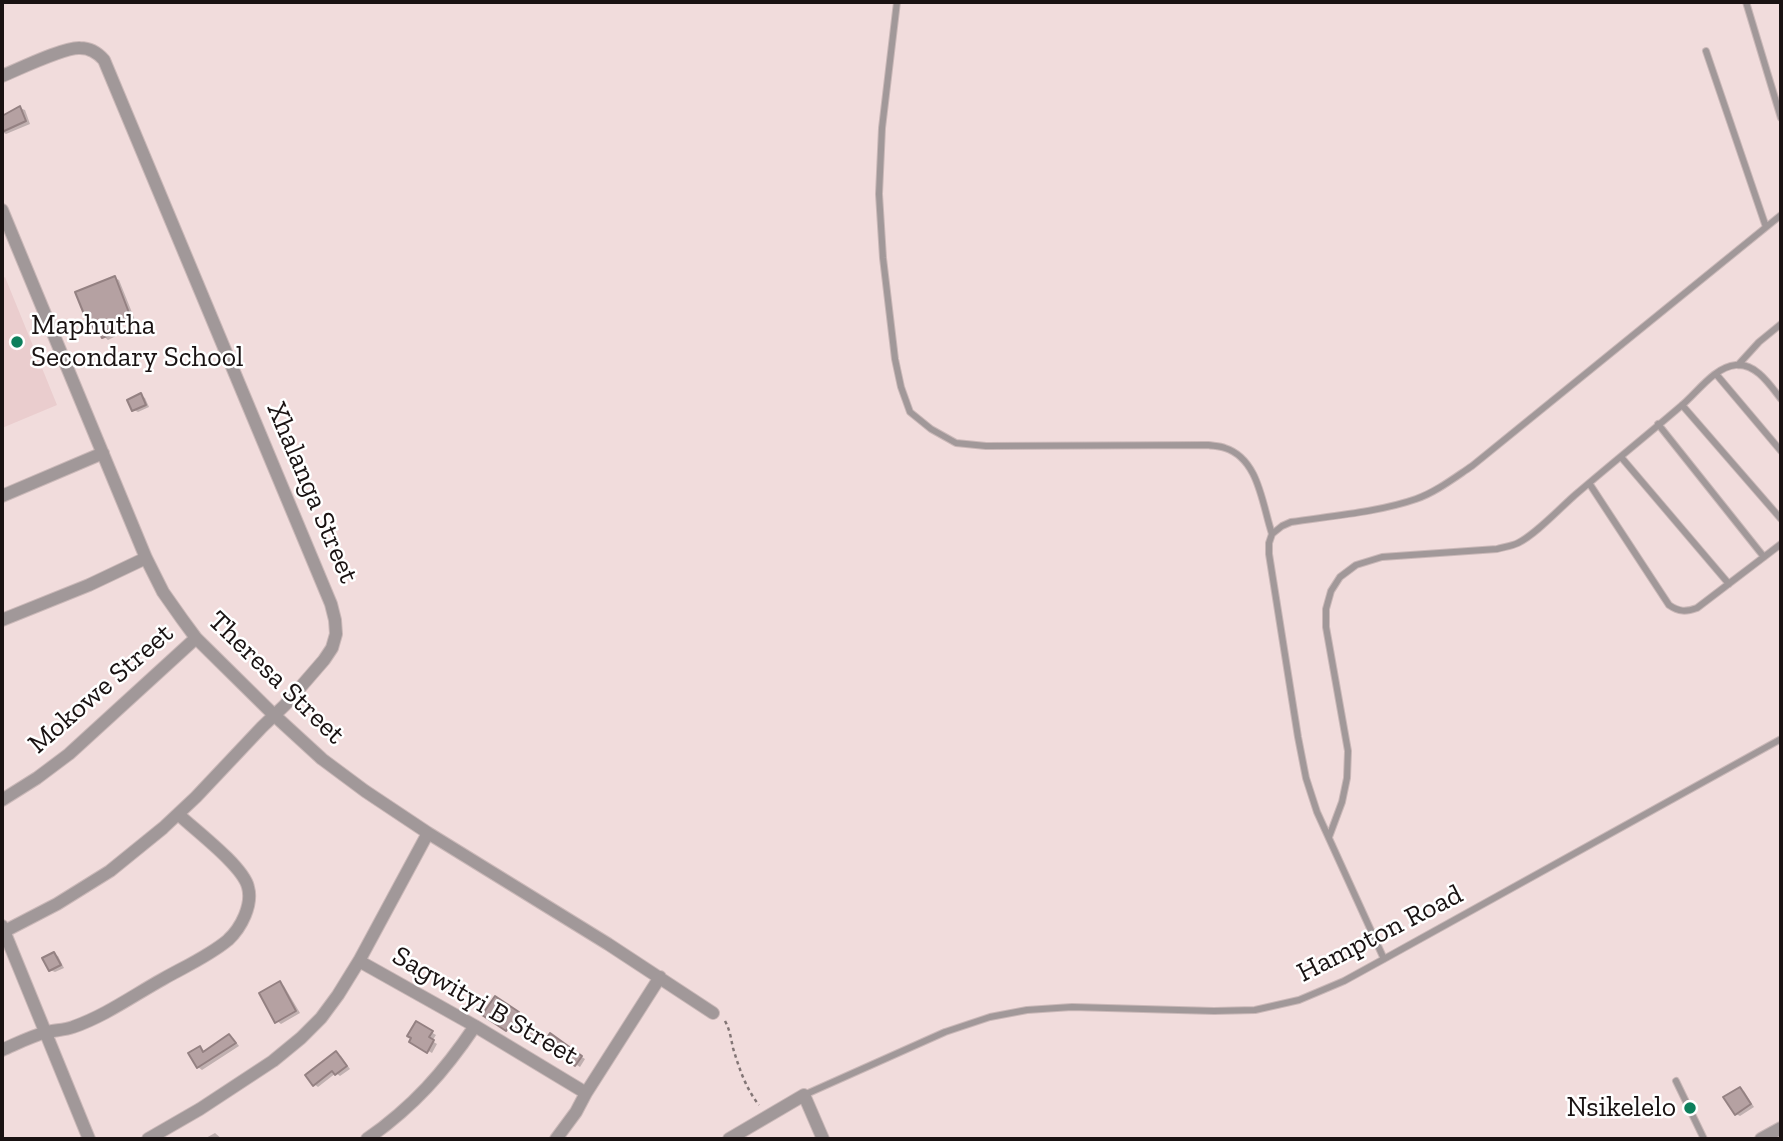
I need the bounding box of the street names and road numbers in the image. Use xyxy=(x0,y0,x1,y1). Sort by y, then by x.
street label: Xhalanga Street xyxy=(259,398,365,588)
street label: Theresa Street xyxy=(201,604,351,752)
street label: Mokowe Street xyxy=(22,617,180,761)
street label: Hampton Road xyxy=(1292,878,1468,990)
street label: Sagwityi B Street xyxy=(386,939,584,1073)

